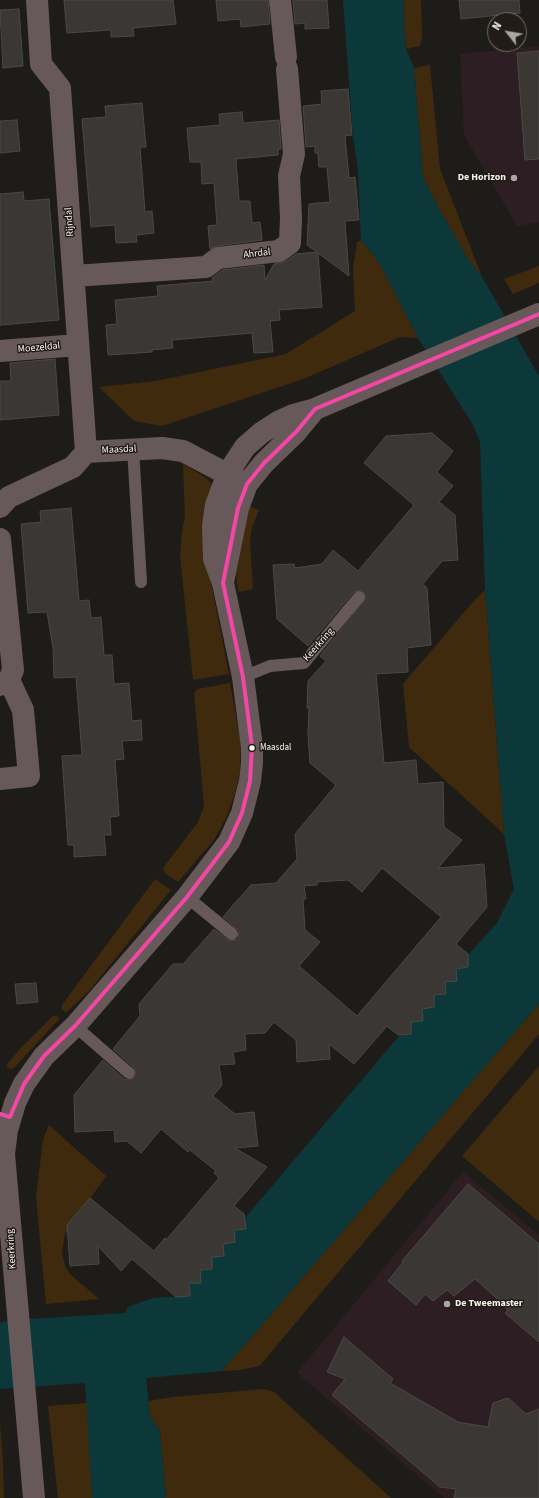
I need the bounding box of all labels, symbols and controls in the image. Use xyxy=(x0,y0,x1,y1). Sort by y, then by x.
north arrow xyxy=(487,12,527,52)
text: N xyxy=(489,19,505,33)
place label: De Horizon xyxy=(458,172,506,184)
marker: De Horizon xyxy=(509,173,519,183)
street label: Rijndal xyxy=(63,207,77,237)
street label: Ahrdal xyxy=(243,246,271,262)
street label: Moezeldal xyxy=(17,340,61,356)
street label: Maasdal xyxy=(101,443,137,457)
street label: Keerkring xyxy=(301,626,337,664)
marker: Maasdal xyxy=(247,743,257,753)
place label: Maasdal xyxy=(260,743,291,753)
street label: Keerkring xyxy=(5,1228,19,1270)
place label: De Tweemaster xyxy=(455,1298,523,1310)
marker: De Tweemaster xyxy=(442,1299,452,1309)

